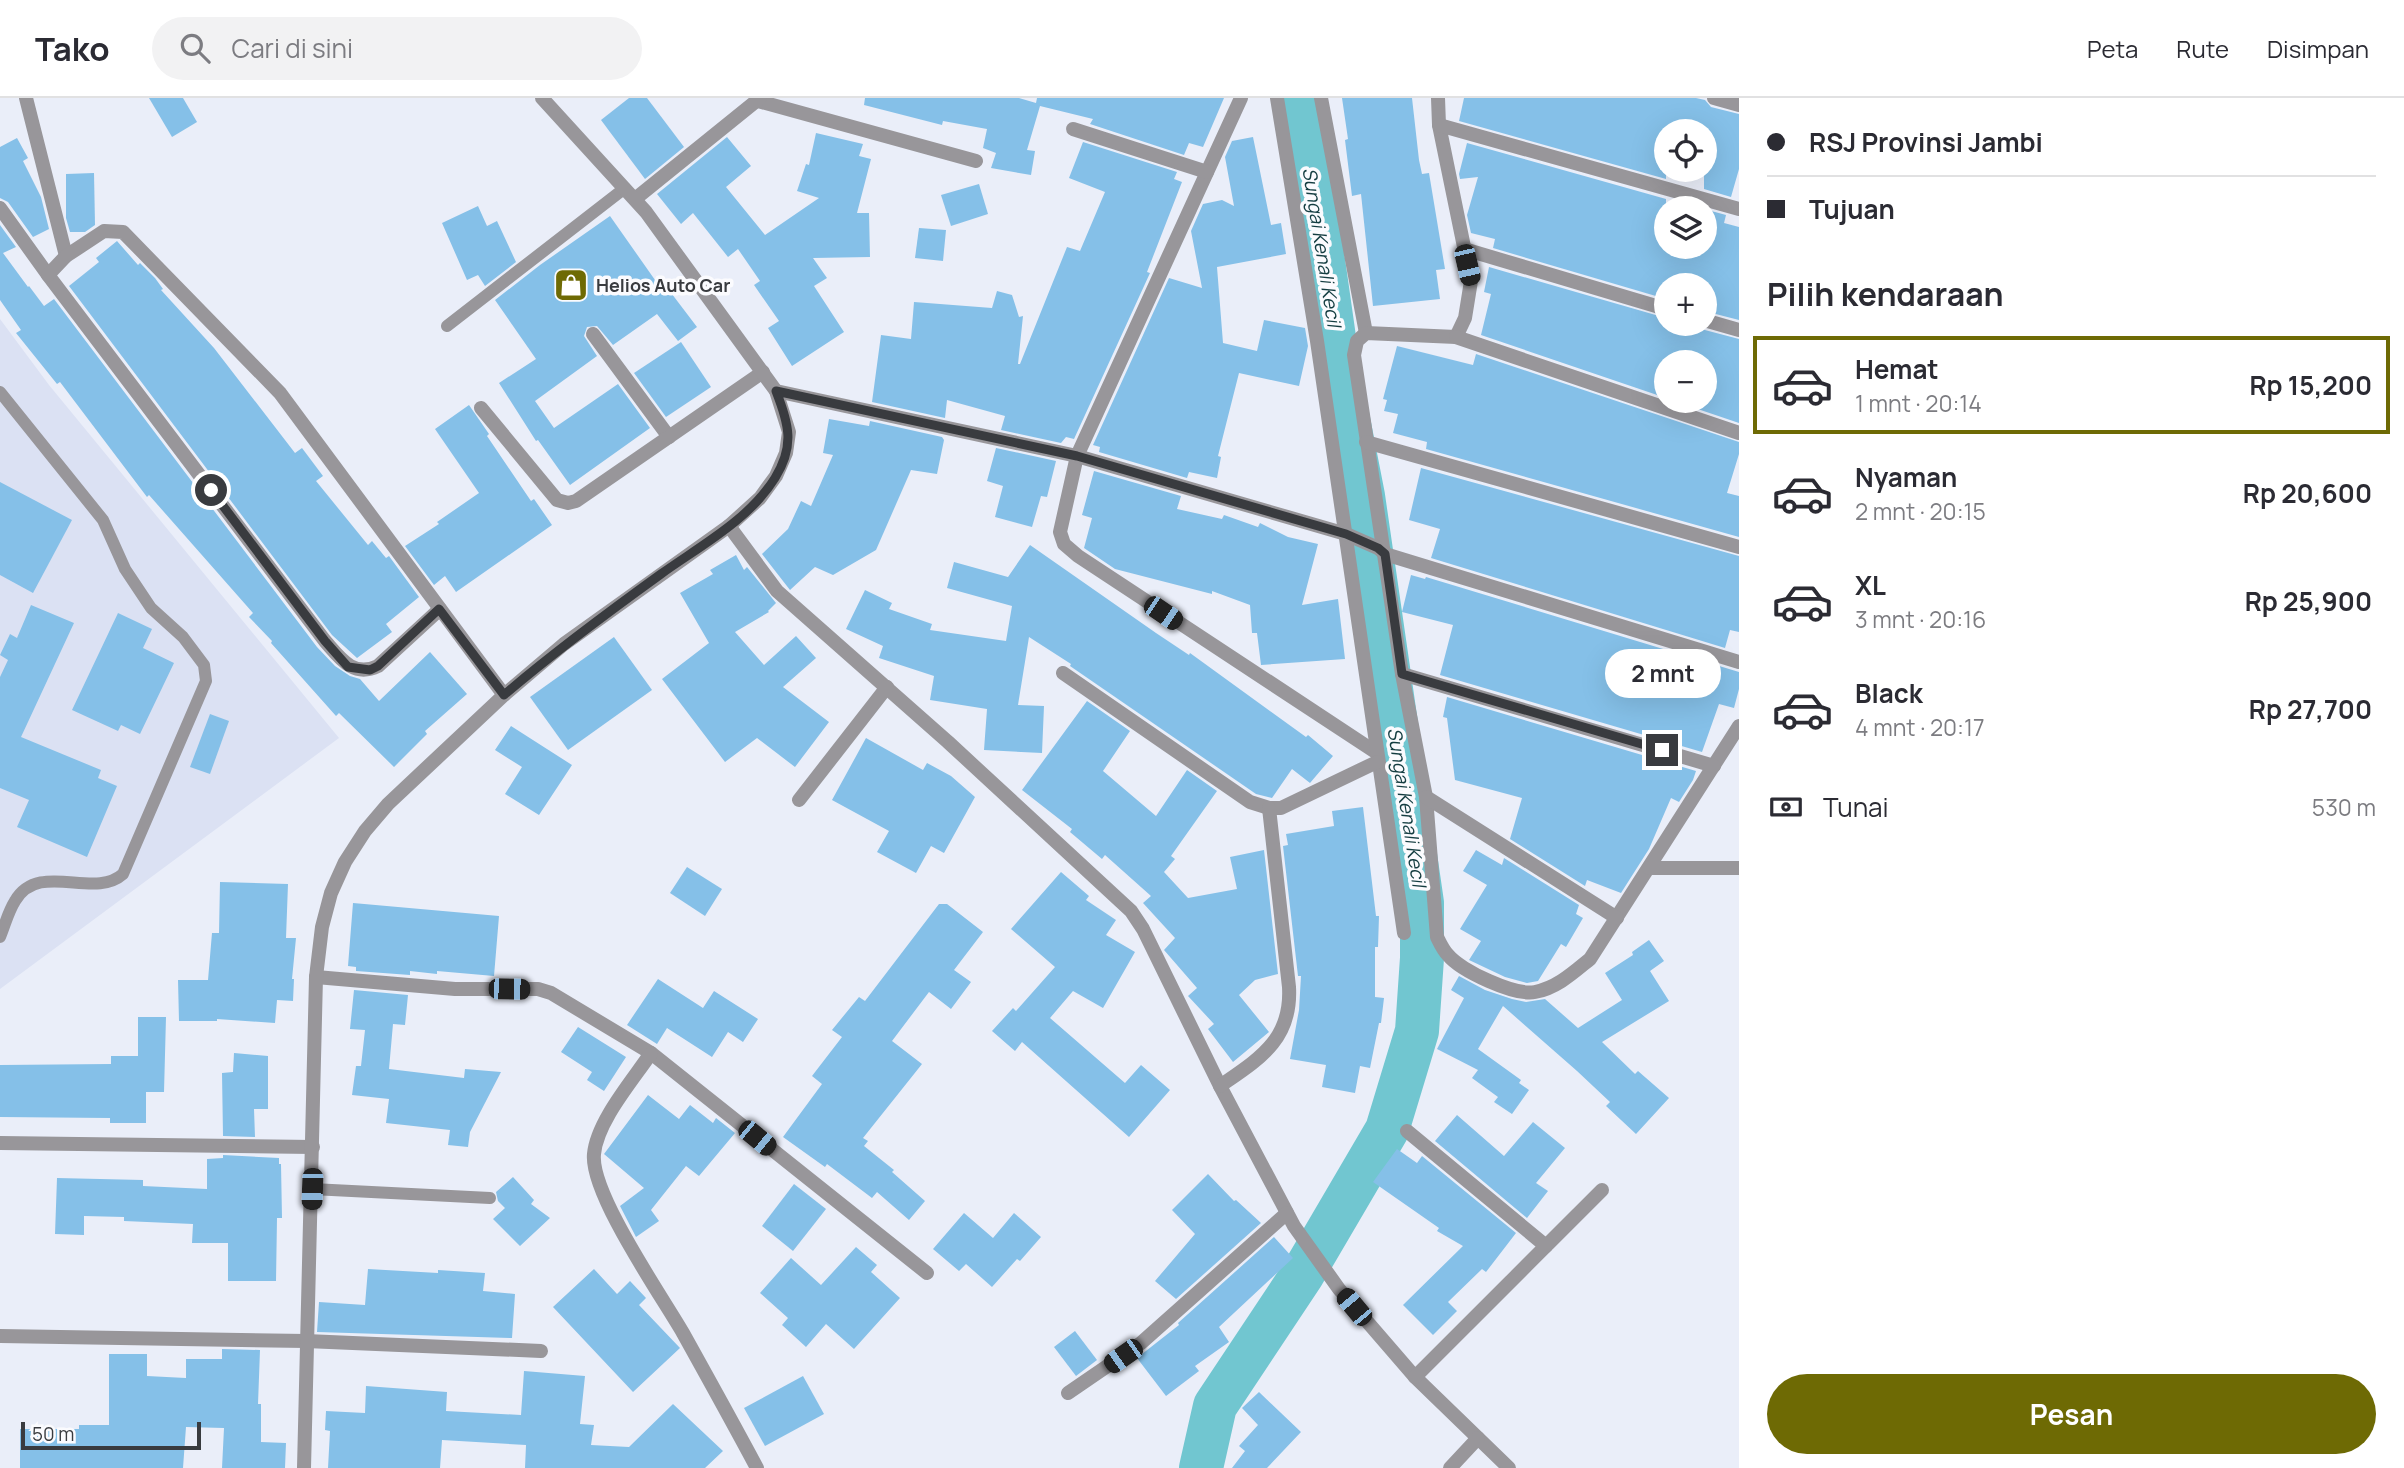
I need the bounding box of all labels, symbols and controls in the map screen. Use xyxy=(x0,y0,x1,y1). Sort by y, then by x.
search box xyxy=(152,17,642,80)
text: Tako xyxy=(35,26,110,71)
icon: search xyxy=(176,29,214,67)
text: Cari di sini xyxy=(232,30,353,66)
text: Peta xyxy=(2087,32,2138,65)
text: Rute xyxy=(2176,32,2229,65)
text: Disimpan xyxy=(2267,32,2369,65)
map controls xyxy=(1654,119,1717,413)
button: locate xyxy=(1654,119,1717,182)
text: RSJ Provinsi Jambi xyxy=(1809,124,2043,160)
water label: Sungai Kenali Kecil xyxy=(1297,166,1348,331)
text: Tujuan xyxy=(1809,191,1895,227)
button: layers xyxy=(1654,196,1717,259)
car xyxy=(1453,242,1482,288)
shop icon: Helios Auto Car xyxy=(552,266,590,304)
text: Pilih kendaraan xyxy=(1767,272,2004,316)
place label: Helios Auto Car xyxy=(596,273,730,297)
button: + xyxy=(1654,273,1717,336)
button: − xyxy=(1654,350,1717,413)
text: Hemat xyxy=(1855,351,1939,387)
icon: car xyxy=(1771,354,1834,417)
text: Rp 15,200 xyxy=(2249,367,2372,403)
text: 1 mnt · 20:14 xyxy=(1855,387,1982,419)
text: Nyaman xyxy=(1855,459,1957,495)
icon: car xyxy=(1771,462,1834,525)
route start xyxy=(195,474,227,506)
text: Rp 20,600 xyxy=(2243,475,2372,511)
text: 2 mnt · 20:15 xyxy=(1855,495,1986,527)
text: XL xyxy=(1855,567,1886,603)
icon: car xyxy=(1771,570,1834,633)
text: Rp 25,900 xyxy=(2245,583,2372,619)
car xyxy=(1140,593,1187,633)
text: 3 mnt · 20:16 xyxy=(1855,603,1986,635)
callout: 2 mnt xyxy=(1604,648,1720,698)
text: 2 mnt xyxy=(1631,657,1695,689)
text: Black xyxy=(1855,675,1923,711)
icon: car xyxy=(1771,678,1834,741)
text: Rp 27,700 xyxy=(2249,691,2372,727)
text: 4 mnt · 20:17 xyxy=(1855,711,1984,743)
water label: Sungai Kenali Kecil xyxy=(1382,726,1433,891)
route end xyxy=(1646,734,1678,766)
icon: cash xyxy=(1767,788,1805,826)
text: Tunai xyxy=(1823,789,1889,825)
text: 530 m xyxy=(2312,791,2376,823)
car xyxy=(488,978,531,1000)
car xyxy=(735,1117,780,1159)
car xyxy=(301,1168,324,1210)
car xyxy=(1333,1284,1376,1330)
car xyxy=(1100,1335,1147,1377)
button: Pesan xyxy=(1767,1374,2376,1454)
scale bar xyxy=(21,1419,201,1451)
text: 50 m xyxy=(32,1421,74,1447)

